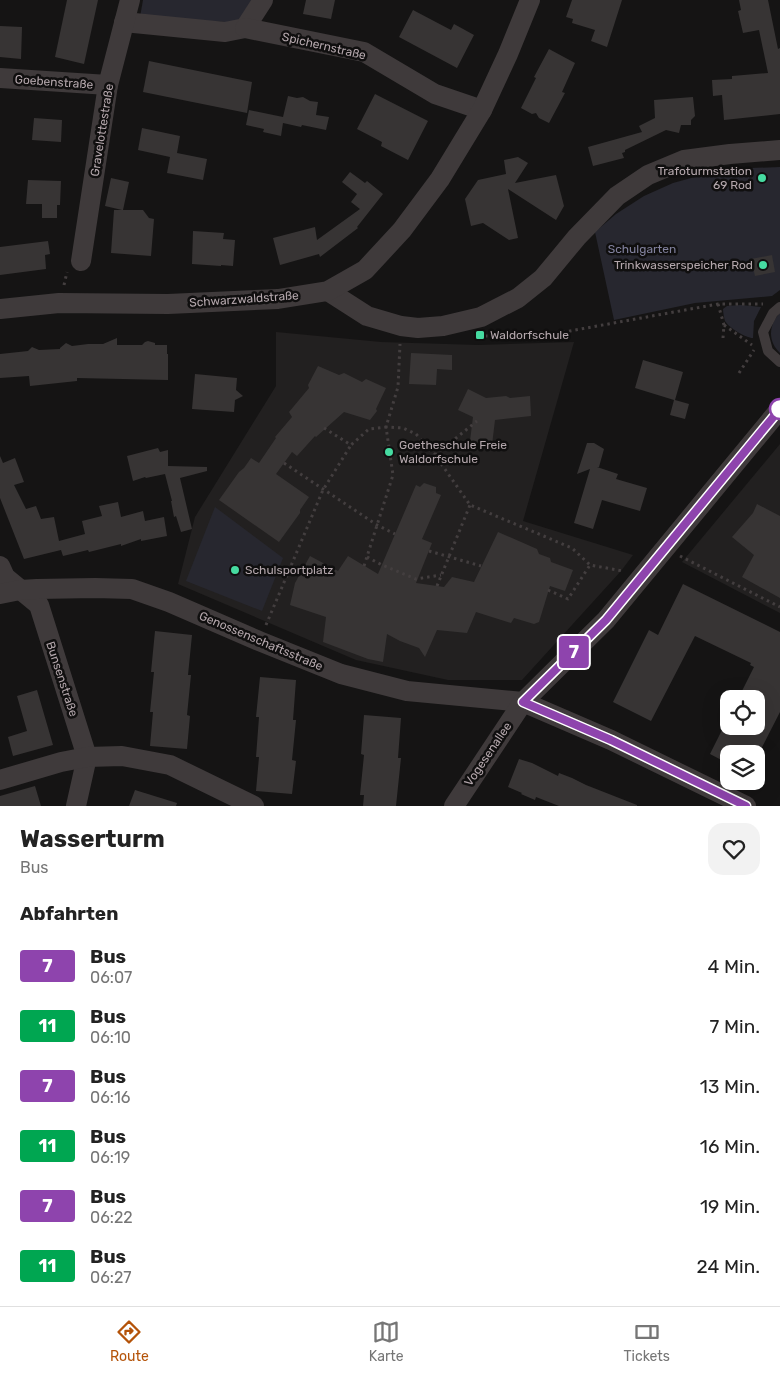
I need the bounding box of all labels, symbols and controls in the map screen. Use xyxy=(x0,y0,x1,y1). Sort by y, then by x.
street label: Spichernstraße xyxy=(281,30,368,63)
street label: Goebenstraße xyxy=(14,72,94,92)
street label: Gravelottestraße xyxy=(88,82,116,177)
place label: Trafoturmstation 69 Rod xyxy=(657,164,752,192)
marker: Trafoturmstation 69 Rod xyxy=(756,172,768,184)
park label: Schulgarten xyxy=(608,242,676,256)
place label: Trinkwasserspeicher Rod xyxy=(614,258,753,272)
marker: Trinkwasserspeicher Rod xyxy=(757,259,769,271)
street label: Schwarzwaldstraße xyxy=(189,288,300,310)
place label: Waldorfschule xyxy=(490,328,569,342)
marker: Waldorfschule xyxy=(474,329,486,341)
unlabelled marker xyxy=(769,398,780,420)
place label: Goetheschule Freie Waldorfschule xyxy=(399,438,507,466)
marker: Goetheschule Freie Waldorfschule xyxy=(383,446,395,458)
place label: Schulsportplatz xyxy=(245,563,333,577)
marker: Schulsportplatz xyxy=(229,564,241,576)
street label: Genossenschaftsstraße xyxy=(197,609,325,674)
line badge: 7 xyxy=(558,636,590,668)
street label: Bunsenstraße xyxy=(43,640,81,719)
text: 7 xyxy=(569,641,579,663)
map controls xyxy=(720,690,765,790)
button: locate xyxy=(720,690,765,735)
street label: Vogesenallee xyxy=(461,719,515,789)
button: layers xyxy=(720,745,765,790)
button: heart xyxy=(708,823,760,875)
text: Wasserturm xyxy=(20,825,165,853)
text: Bus xyxy=(20,858,48,877)
text: Abfahrten xyxy=(20,902,118,925)
text: Bus xyxy=(90,945,126,968)
text: 7 xyxy=(42,955,53,977)
text: 4 Min. xyxy=(708,955,760,978)
text: 06:07 xyxy=(90,968,132,987)
text: Bus xyxy=(90,1005,126,1028)
text: 11 xyxy=(39,1015,56,1037)
text: 7 Min. xyxy=(710,1015,760,1038)
text: 06:10 xyxy=(90,1028,131,1047)
text: Bus xyxy=(90,1065,126,1088)
text: 7 xyxy=(42,1075,53,1097)
text: 13 Min. xyxy=(700,1075,760,1098)
text: 06:16 xyxy=(90,1088,130,1107)
text: Bus xyxy=(90,1125,126,1148)
text: 11 xyxy=(39,1135,56,1157)
text: 16 Min. xyxy=(700,1135,760,1158)
text: 06:19 xyxy=(90,1148,130,1167)
text: Bus xyxy=(90,1185,126,1208)
text: 7 xyxy=(42,1195,53,1217)
text: 19 Min. xyxy=(700,1195,760,1218)
text: 06:22 xyxy=(90,1208,133,1227)
text: Bus xyxy=(90,1245,126,1268)
text: 11 xyxy=(39,1255,56,1277)
text: 24 Min. xyxy=(697,1255,760,1278)
text: 06:27 xyxy=(90,1268,132,1287)
tab: Route xyxy=(110,1318,149,1365)
tab: Karte xyxy=(369,1318,404,1365)
tab: Tickets xyxy=(624,1318,670,1365)

